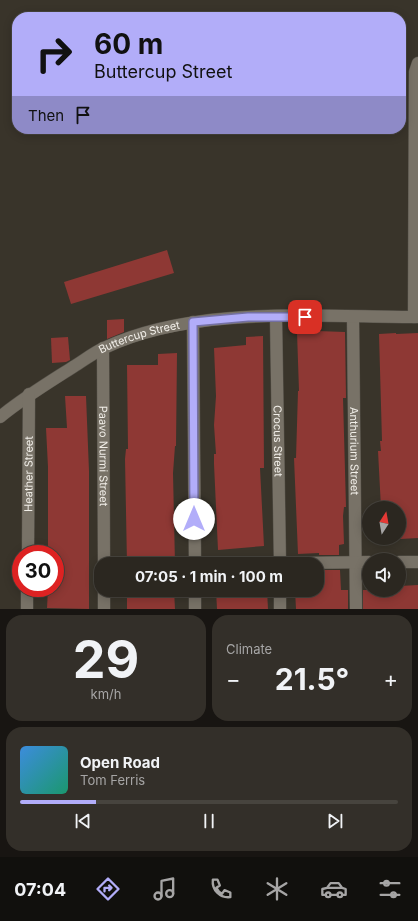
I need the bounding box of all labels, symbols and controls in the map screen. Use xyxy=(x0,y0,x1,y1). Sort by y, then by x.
text: 60 m xyxy=(94,27,163,61)
icon: right xyxy=(28,28,80,80)
text: Buttercup Street xyxy=(94,61,232,82)
icon: arrive xyxy=(72,104,94,126)
text: Then xyxy=(28,106,64,125)
pin xyxy=(288,300,322,334)
icon: arrive xyxy=(294,306,316,328)
street label: Buttercup Street xyxy=(96,318,181,357)
street label: Crocus Street xyxy=(270,405,286,477)
street label: Paavo Nurmi Street xyxy=(96,406,111,507)
street label: Anthurium Street xyxy=(347,407,362,495)
street label: Heather Street xyxy=(21,436,36,512)
position arrow xyxy=(173,498,215,540)
north arrow xyxy=(362,501,406,545)
map controls xyxy=(362,501,406,597)
speed limit sign: 30 xyxy=(12,545,64,597)
button: sound xyxy=(362,553,406,597)
text: 07:05 · 1 min · 100 m xyxy=(135,567,283,586)
text: 29 xyxy=(73,628,139,691)
text: Climate xyxy=(226,641,272,657)
text: 21.5° xyxy=(275,661,349,697)
text: − xyxy=(226,666,241,692)
text: + xyxy=(383,666,398,692)
text: km/h xyxy=(91,686,121,702)
text: Open Road xyxy=(80,753,160,772)
text: Tom Ferris xyxy=(80,772,145,788)
icon: previous xyxy=(72,810,94,832)
icon: pause xyxy=(198,810,220,832)
icon: next xyxy=(324,810,346,832)
icon: directions xyxy=(94,875,122,903)
icon: music xyxy=(151,875,179,903)
icon: phone xyxy=(207,875,235,903)
icon: climate xyxy=(263,875,291,903)
icon: car xyxy=(320,875,348,903)
icon: filters xyxy=(376,875,404,903)
text: 07:04 xyxy=(14,879,66,900)

